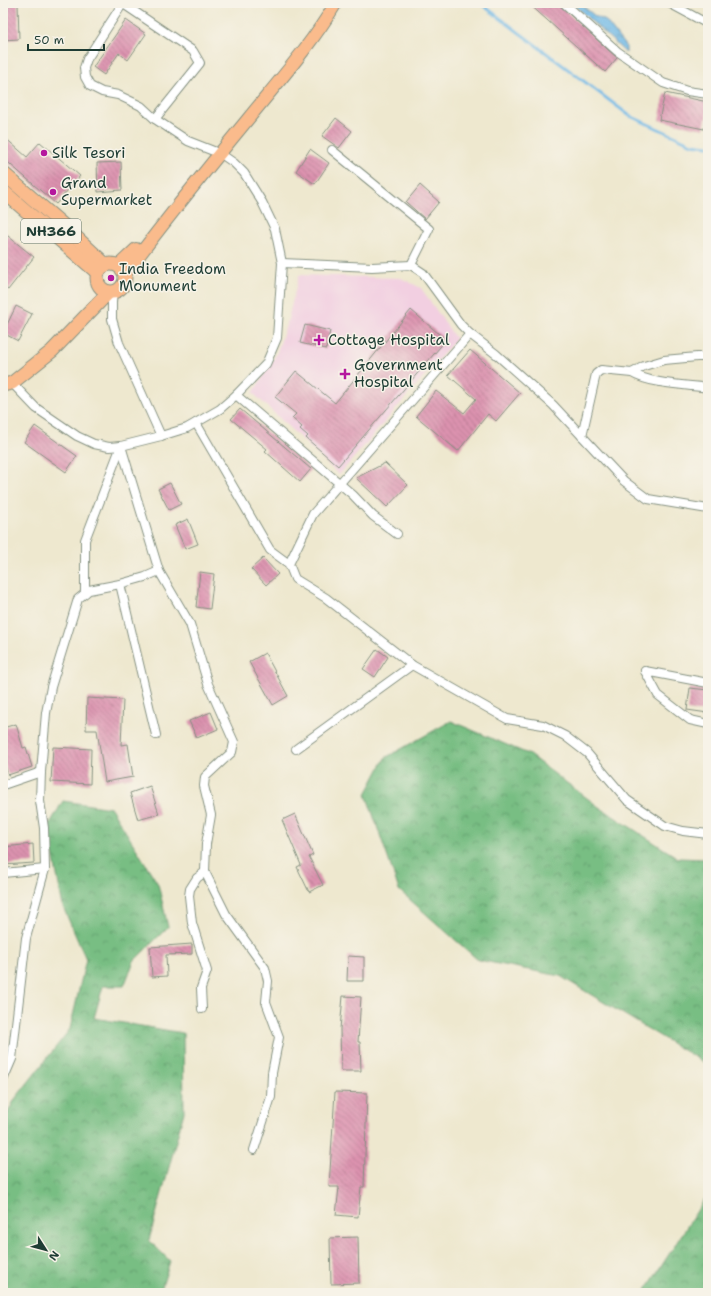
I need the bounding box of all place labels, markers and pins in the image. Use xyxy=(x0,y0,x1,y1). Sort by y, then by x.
place label: Silk Tesori xyxy=(52,143,125,163)
marker: Silk Tesori xyxy=(39,148,49,158)
place label: Grand Supermarket xyxy=(61,173,152,210)
marker: Grand Supermarket xyxy=(48,187,58,197)
place label: India Freedom Monument xyxy=(119,259,226,296)
marker: India Freedom Monument xyxy=(106,273,116,283)
place label: Cottage Hospital xyxy=(328,330,450,350)
marker: Cottage Hospital xyxy=(313,334,325,346)
place label: Government Hospital xyxy=(354,355,443,392)
marker: Government Hospital xyxy=(339,368,351,380)

